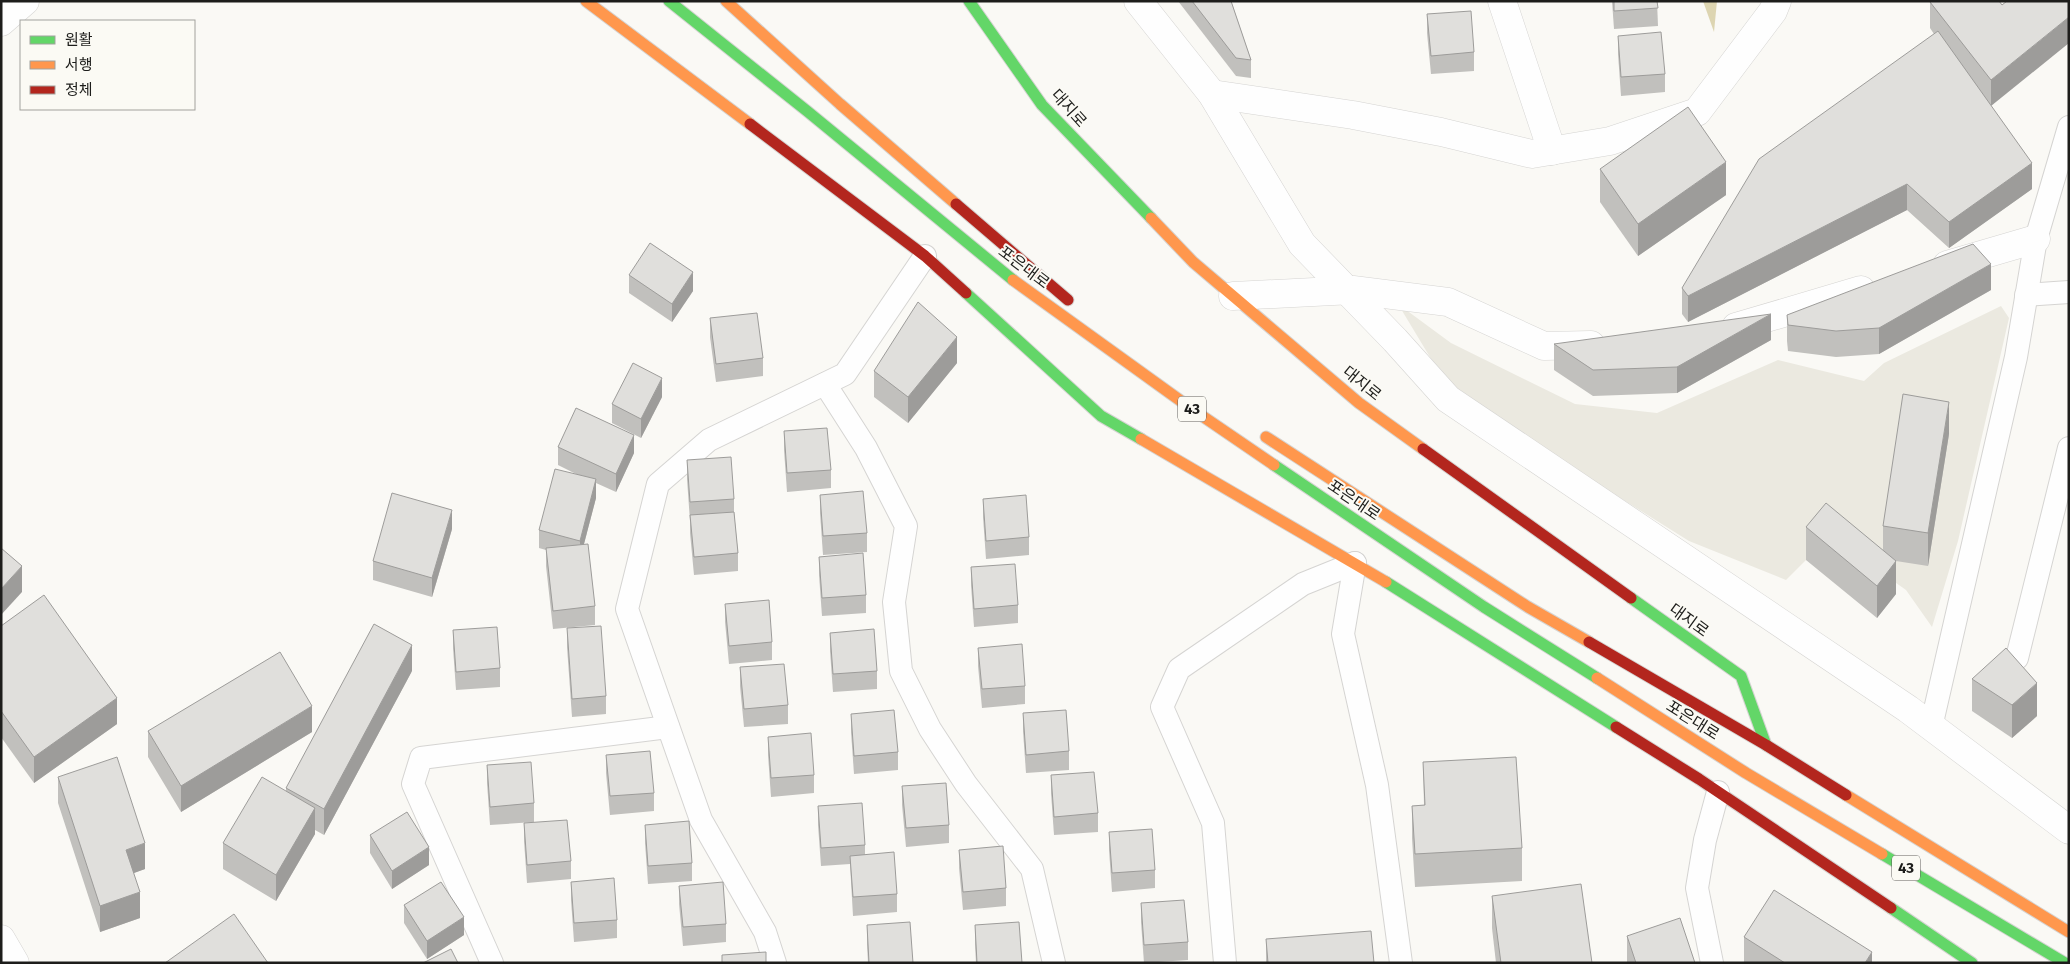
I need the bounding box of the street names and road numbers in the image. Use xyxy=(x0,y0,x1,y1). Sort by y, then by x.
street label: 대지로 xyxy=(1047,85,1091,131)
street label: 포은대로 xyxy=(995,242,1053,292)
street label: 대지로 xyxy=(1339,362,1385,404)
road number: 43 xyxy=(1178,396,1206,422)
street label: 포은대로 xyxy=(1324,476,1384,524)
street label: 대지로 xyxy=(1666,599,1713,641)
street label: 포은대로 xyxy=(1663,696,1723,744)
road number: 43 xyxy=(1892,856,1920,880)

